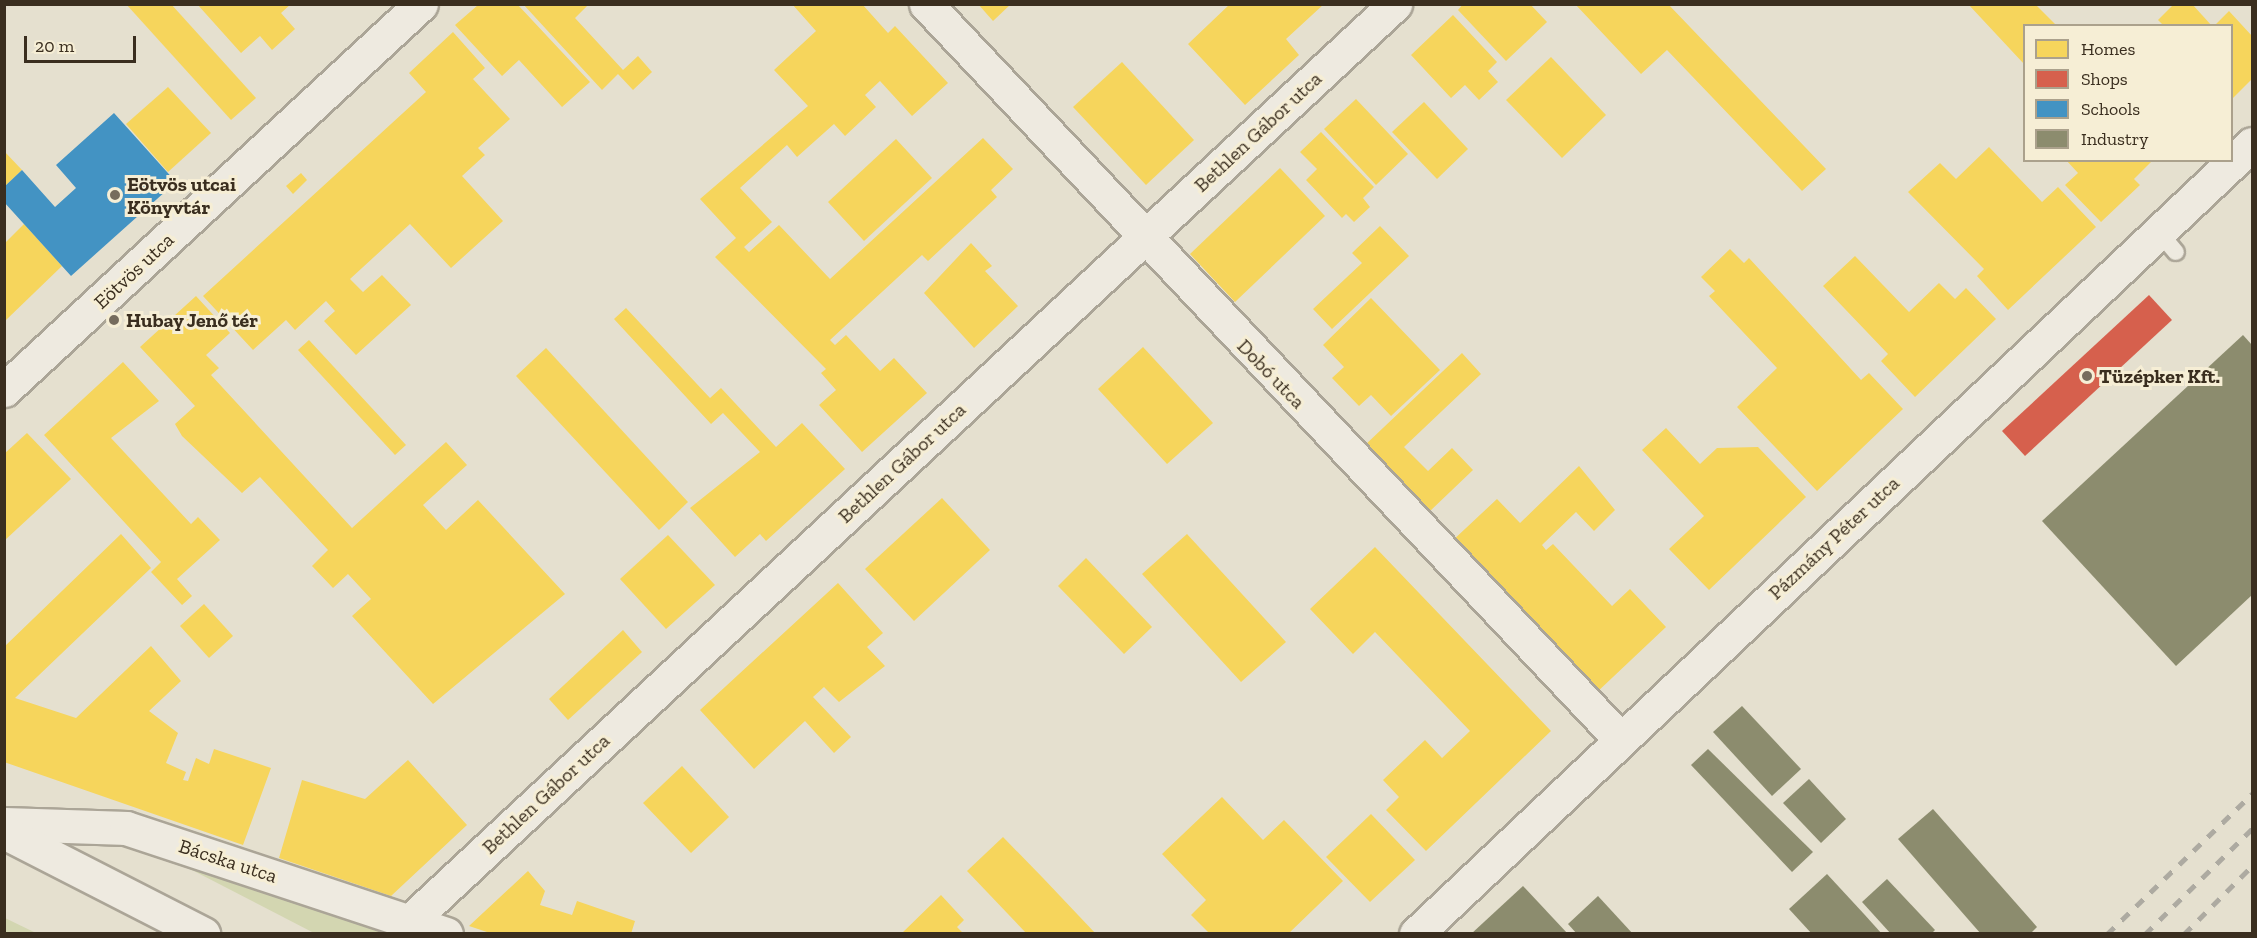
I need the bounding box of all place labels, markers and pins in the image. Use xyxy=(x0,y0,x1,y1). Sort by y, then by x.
place label: Eötvös utcai Könyvtár xyxy=(127,172,236,219)
marker: Eötvös utcai Könyvtár xyxy=(108,188,122,202)
place label: Hubay Jenő tér xyxy=(126,308,259,332)
marker: Hubay Jenő tér xyxy=(107,313,121,327)
place label: Tüzépker Kft. xyxy=(2099,364,2220,388)
marker: Tüzépker Kft. xyxy=(2080,369,2094,383)

